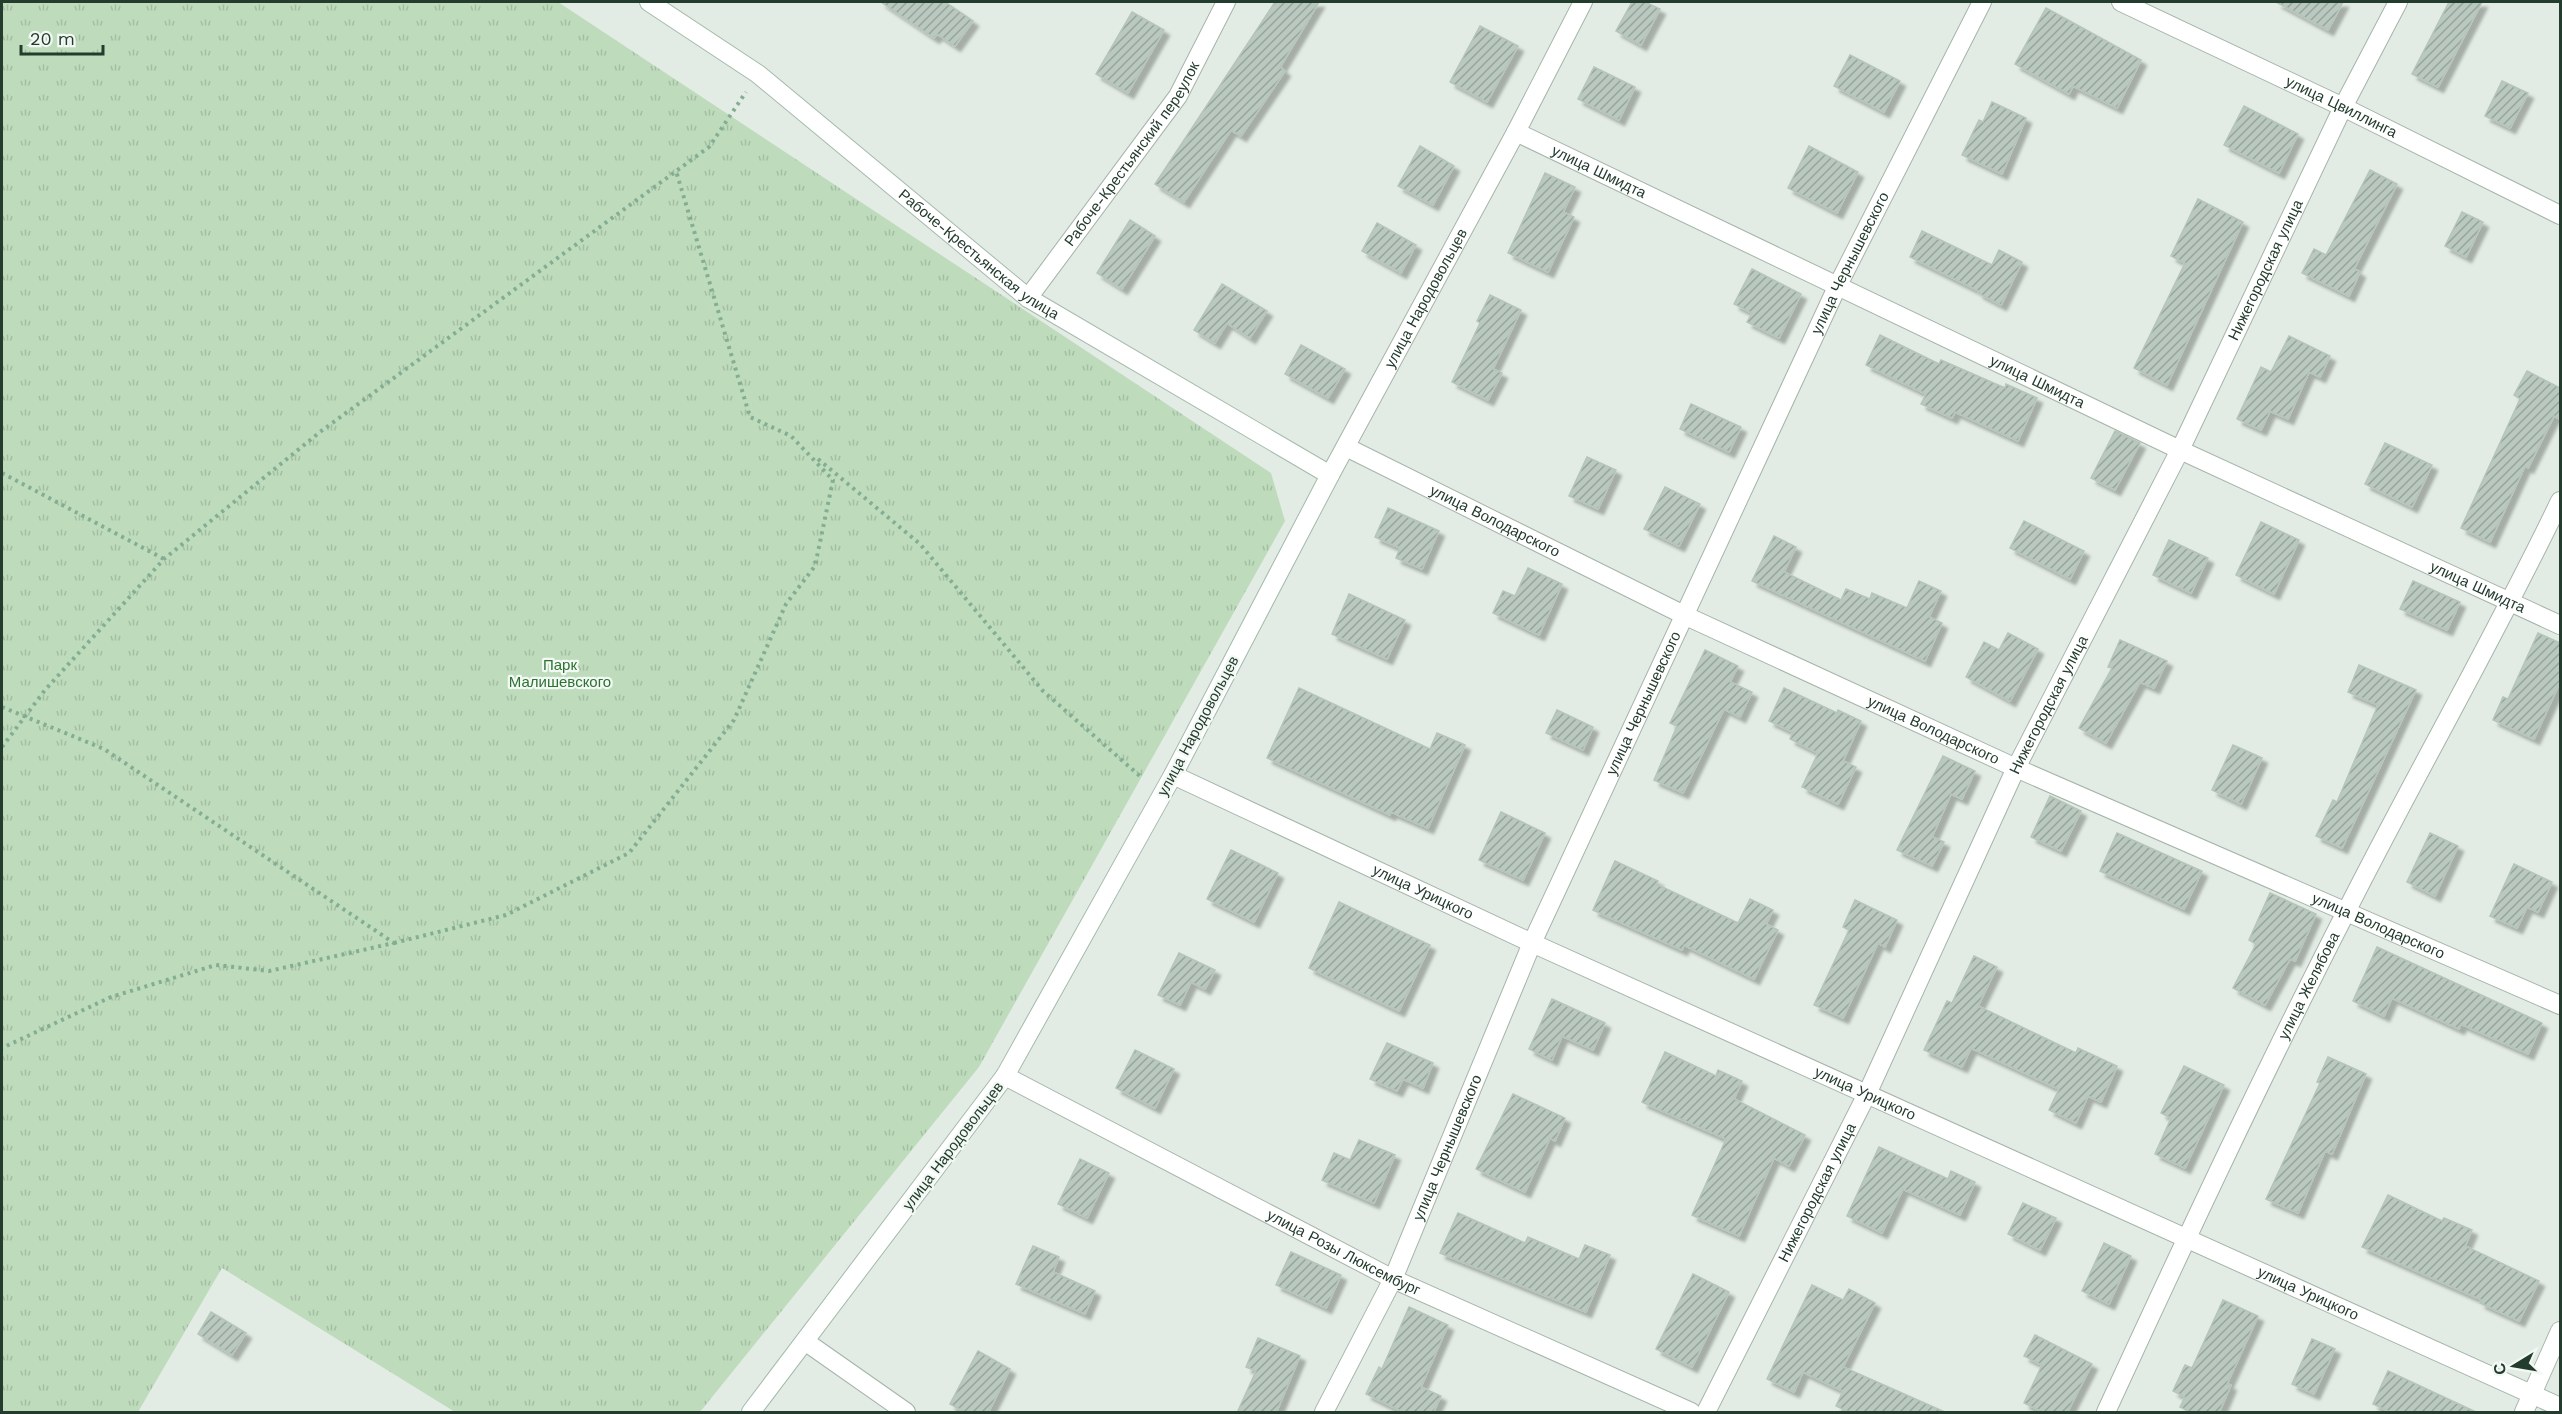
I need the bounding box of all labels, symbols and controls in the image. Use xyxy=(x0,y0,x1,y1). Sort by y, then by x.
scale bar xyxy=(21,18,104,56)
text: 20 m xyxy=(30,28,75,49)
street label: Рабоче-Крестьянский переулок xyxy=(1061,58,1203,250)
street label: улица Цвиллинга xyxy=(2283,72,2401,142)
street label: улица Шмидта xyxy=(1549,141,1650,202)
street label: Рабоче-Крестьянская улица xyxy=(895,186,1063,323)
street label: улица Чернышевского xyxy=(1807,189,1893,337)
street label: Нижегородская улица xyxy=(2224,196,2307,343)
street label: улица Народовольцев xyxy=(1381,225,1471,371)
street label: улица Шмидта xyxy=(1987,351,2088,412)
street label: улица Володарского xyxy=(1427,481,1563,561)
street label: улица Шмидта xyxy=(2427,557,2529,617)
street label: улица Чернышевского xyxy=(1602,628,1685,778)
street label: Нижегородская улица xyxy=(2005,632,2092,777)
street label: улица Народовольцев xyxy=(1153,653,1243,799)
park label: Парк Малишевского xyxy=(509,656,611,691)
street label: улица Володарского xyxy=(1865,692,2002,768)
street label: улица Урицкого xyxy=(1370,861,1476,923)
street label: улица Володарского xyxy=(2309,889,2447,963)
street label: улица Желябова xyxy=(2274,928,2344,1043)
street label: улица Урицкого xyxy=(1812,1063,1919,1124)
street label: улица Чернышевского xyxy=(1409,1072,1486,1223)
street label: улица Народовольцев xyxy=(899,1078,1007,1214)
street label: Нижегородская улица xyxy=(1774,1119,1860,1265)
street label: улица Розы Люксембург xyxy=(1264,1206,1424,1299)
street label: улица Урицкого xyxy=(2255,1263,2362,1324)
north arrow xyxy=(2484,1336,2544,1396)
text: С xyxy=(2489,1361,2510,1376)

